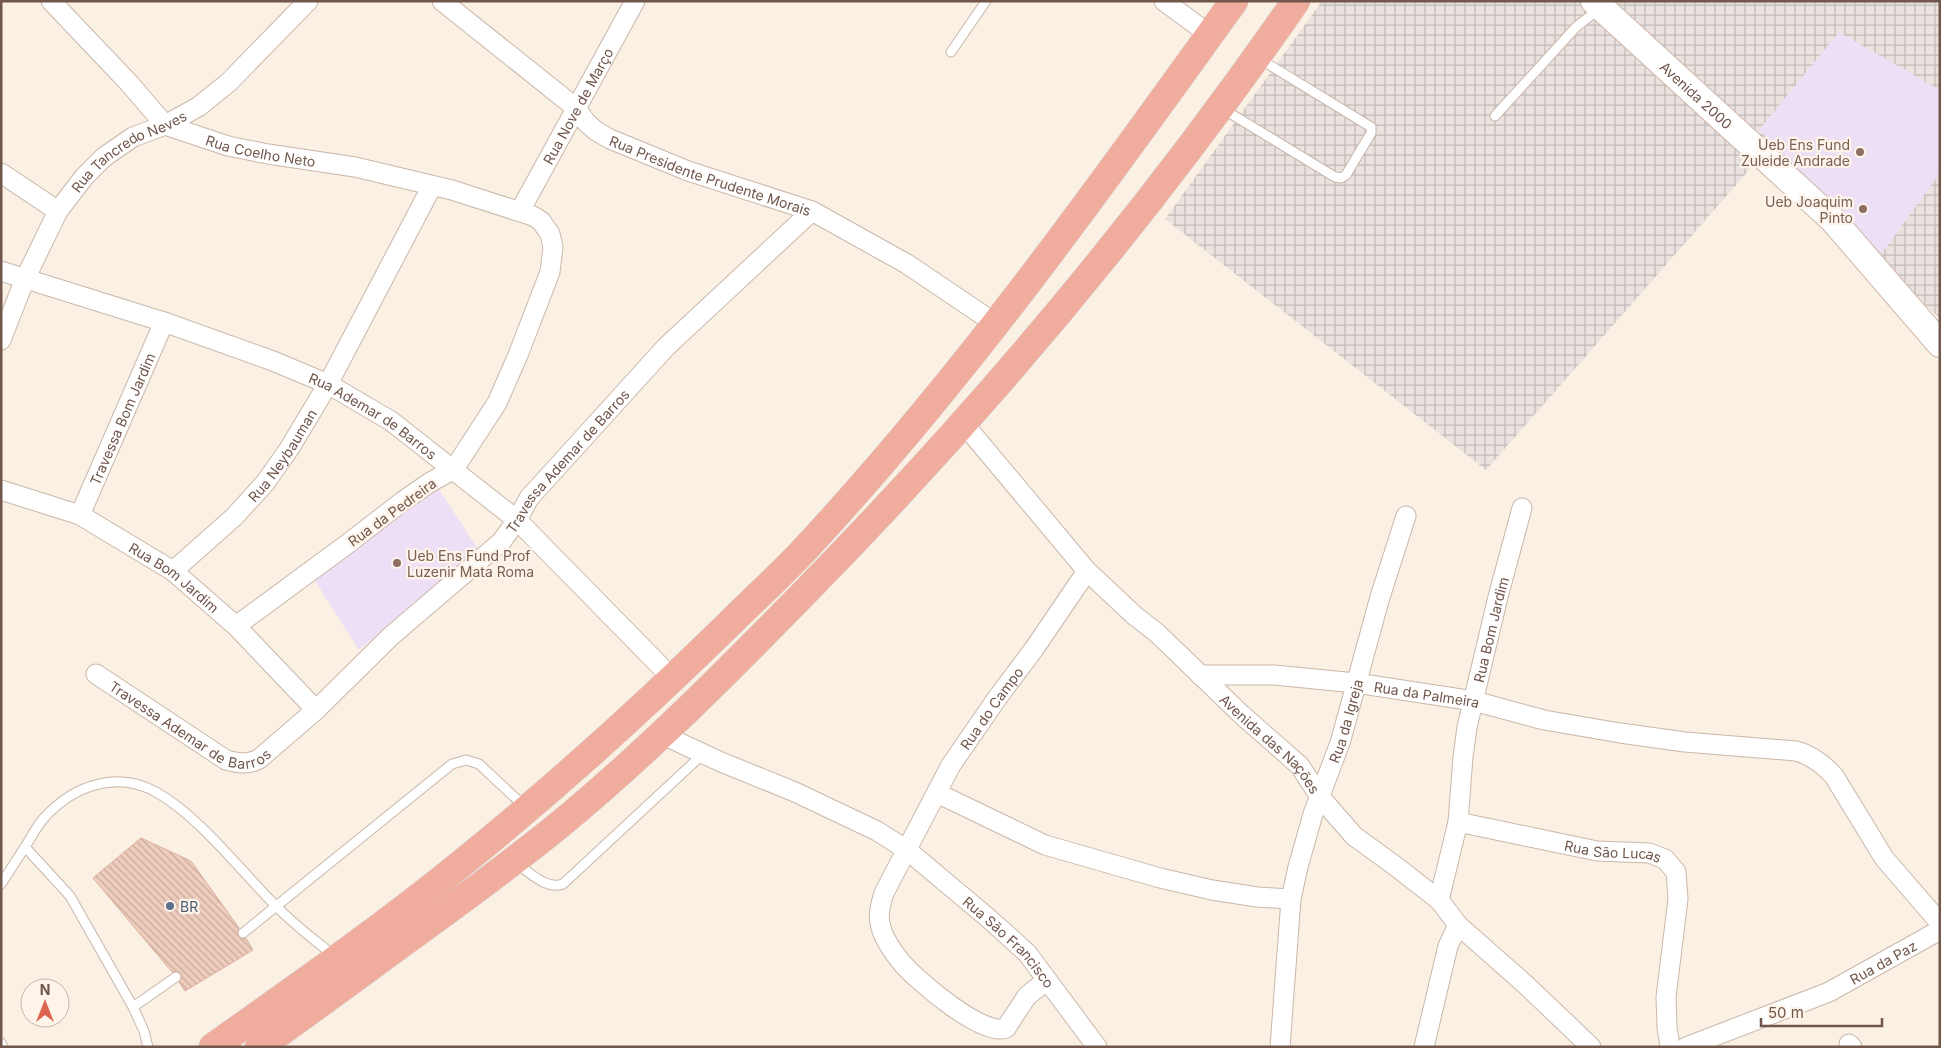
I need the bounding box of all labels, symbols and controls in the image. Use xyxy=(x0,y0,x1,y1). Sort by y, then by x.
street label: Rua Nove de Março xyxy=(539,45,616,167)
street label: Avenida 2000 xyxy=(1657,58,1736,132)
street label: Rua Tancredo Neves xyxy=(67,107,189,195)
street label: Rua Coelho Neto xyxy=(204,131,317,170)
street label: Rua Presidente Prudente Morais xyxy=(607,131,813,219)
place label: Ueb Ens Fund Zuleide Andrade xyxy=(1741,136,1850,169)
marker: Ueb Ens Fund Zuleide Andrade xyxy=(1854,146,1866,158)
place label: Ueb Joaquim Pinto xyxy=(1765,193,1853,226)
marker: Ueb Joaquim Pinto xyxy=(1857,203,1869,215)
street label: Travessa Bom Jardim xyxy=(86,350,158,487)
street label: Rua Ademar de Barros xyxy=(307,369,440,462)
street label: Travessa Ademar de Barros xyxy=(502,385,632,536)
street label: Rua Neybauman xyxy=(244,406,320,505)
street label: Rua da Pedreira xyxy=(345,474,439,550)
street label: Rua Bom Jardim xyxy=(126,538,223,616)
place label: Ueb Ens Fund Prof Luzenir Mata Roma xyxy=(407,547,534,580)
marker: Ueb Ens Fund Prof Luzenir Mata Roma xyxy=(391,557,403,569)
street label: Rua Bom Jardim xyxy=(1469,575,1512,684)
street label: Rua do Campo xyxy=(956,663,1026,753)
street label: Travessa Ademar de Barros xyxy=(107,677,274,772)
street label: Rua da Igreja xyxy=(1325,677,1366,765)
street label: Rua da Palmeira xyxy=(1373,677,1482,711)
street label: Avenida das Nações xyxy=(1217,690,1324,796)
street label: Rua São Lucas xyxy=(1563,836,1664,865)
street label: Rua São Francisco xyxy=(960,892,1058,991)
place label: BR xyxy=(180,898,198,915)
marker: BR xyxy=(164,900,176,912)
street label: Rua da Paz xyxy=(1846,936,1919,987)
north arrow xyxy=(20,978,70,1028)
text: N xyxy=(40,981,50,998)
scale bar xyxy=(1761,996,1882,1028)
text: 50 m xyxy=(1768,1003,1804,1022)

